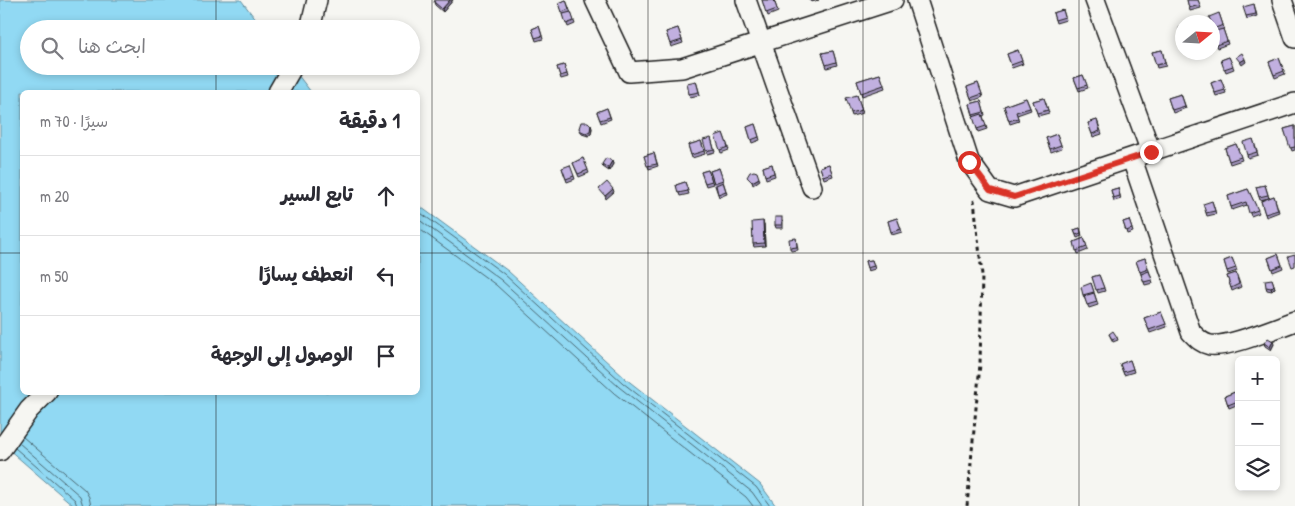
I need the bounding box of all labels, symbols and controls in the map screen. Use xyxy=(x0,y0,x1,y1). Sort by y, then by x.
north arrow xyxy=(1175,15,1220,60)
search box xyxy=(20,20,420,75)
text: ابحث هنا xyxy=(78,33,146,59)
icon: search xyxy=(38,34,66,62)
text: 1 دقيقة xyxy=(339,106,400,135)
text: سيرًا · 70 m xyxy=(40,110,108,132)
route end xyxy=(1140,141,1163,164)
route start xyxy=(958,151,981,174)
text: تابع السير xyxy=(281,181,353,207)
icon: ahead xyxy=(372,182,400,210)
text: 20 m xyxy=(40,185,69,207)
text: انعطف يسارًا xyxy=(259,261,353,287)
icon: left xyxy=(372,262,400,290)
text: 50 m xyxy=(40,265,69,287)
text: الوصول إلى الوجهة xyxy=(211,341,353,367)
icon: arrive xyxy=(372,342,400,370)
map controls xyxy=(1235,356,1280,491)
button: + xyxy=(1235,356,1280,401)
button: − xyxy=(1235,401,1280,446)
button: layers xyxy=(1235,446,1280,491)

